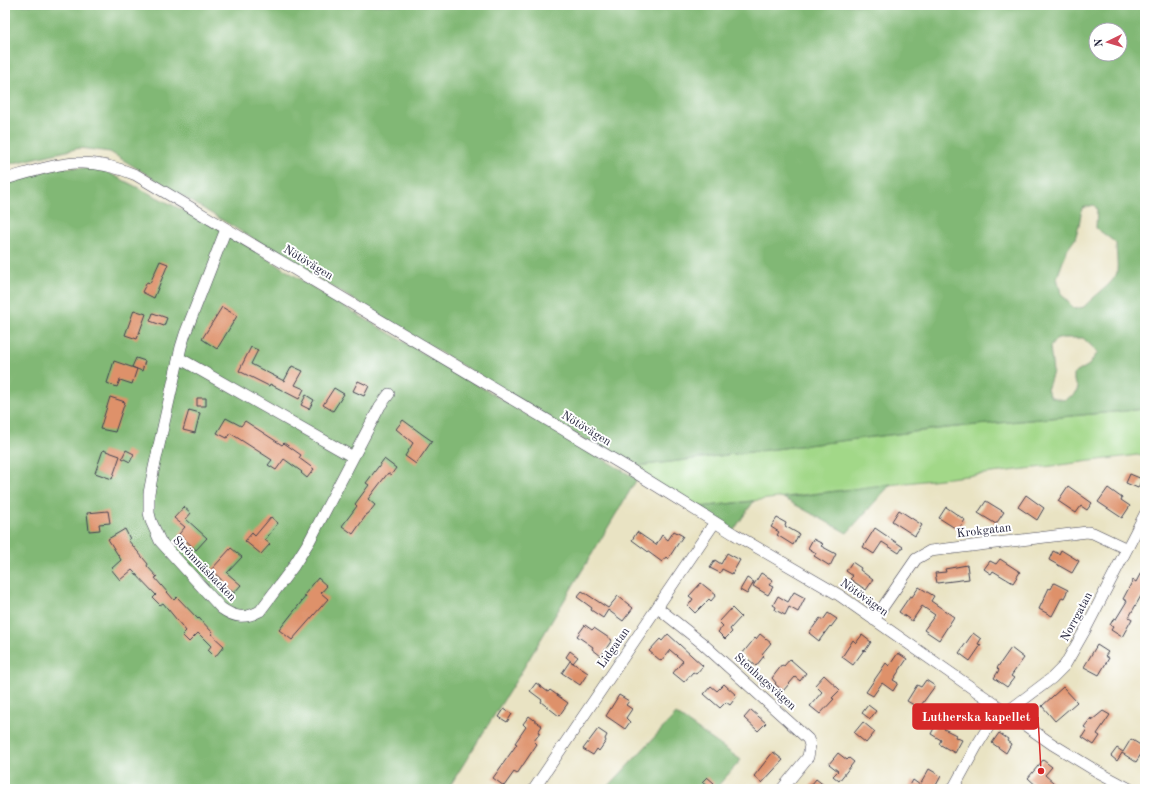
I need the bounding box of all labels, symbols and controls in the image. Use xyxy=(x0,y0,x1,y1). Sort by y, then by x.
north arrow xyxy=(1088,22,1128,62)
text: N xyxy=(1094,37,1105,47)
street label: Nötövägen xyxy=(281,244,335,283)
street label: Nötövägen xyxy=(559,410,613,449)
street label: Krokgatan xyxy=(956,522,1013,540)
street label: Strömnäsbacken xyxy=(170,534,238,604)
street label: Nötövägen xyxy=(838,577,891,619)
street label: Norrgatan xyxy=(1059,590,1095,644)
street label: Lidgatan xyxy=(596,625,633,671)
street label: Stenhagsvägen xyxy=(732,651,799,713)
callout: Lutherska kapellet xyxy=(913,704,1038,729)
text: Lutherska kapellet xyxy=(922,711,1031,724)

